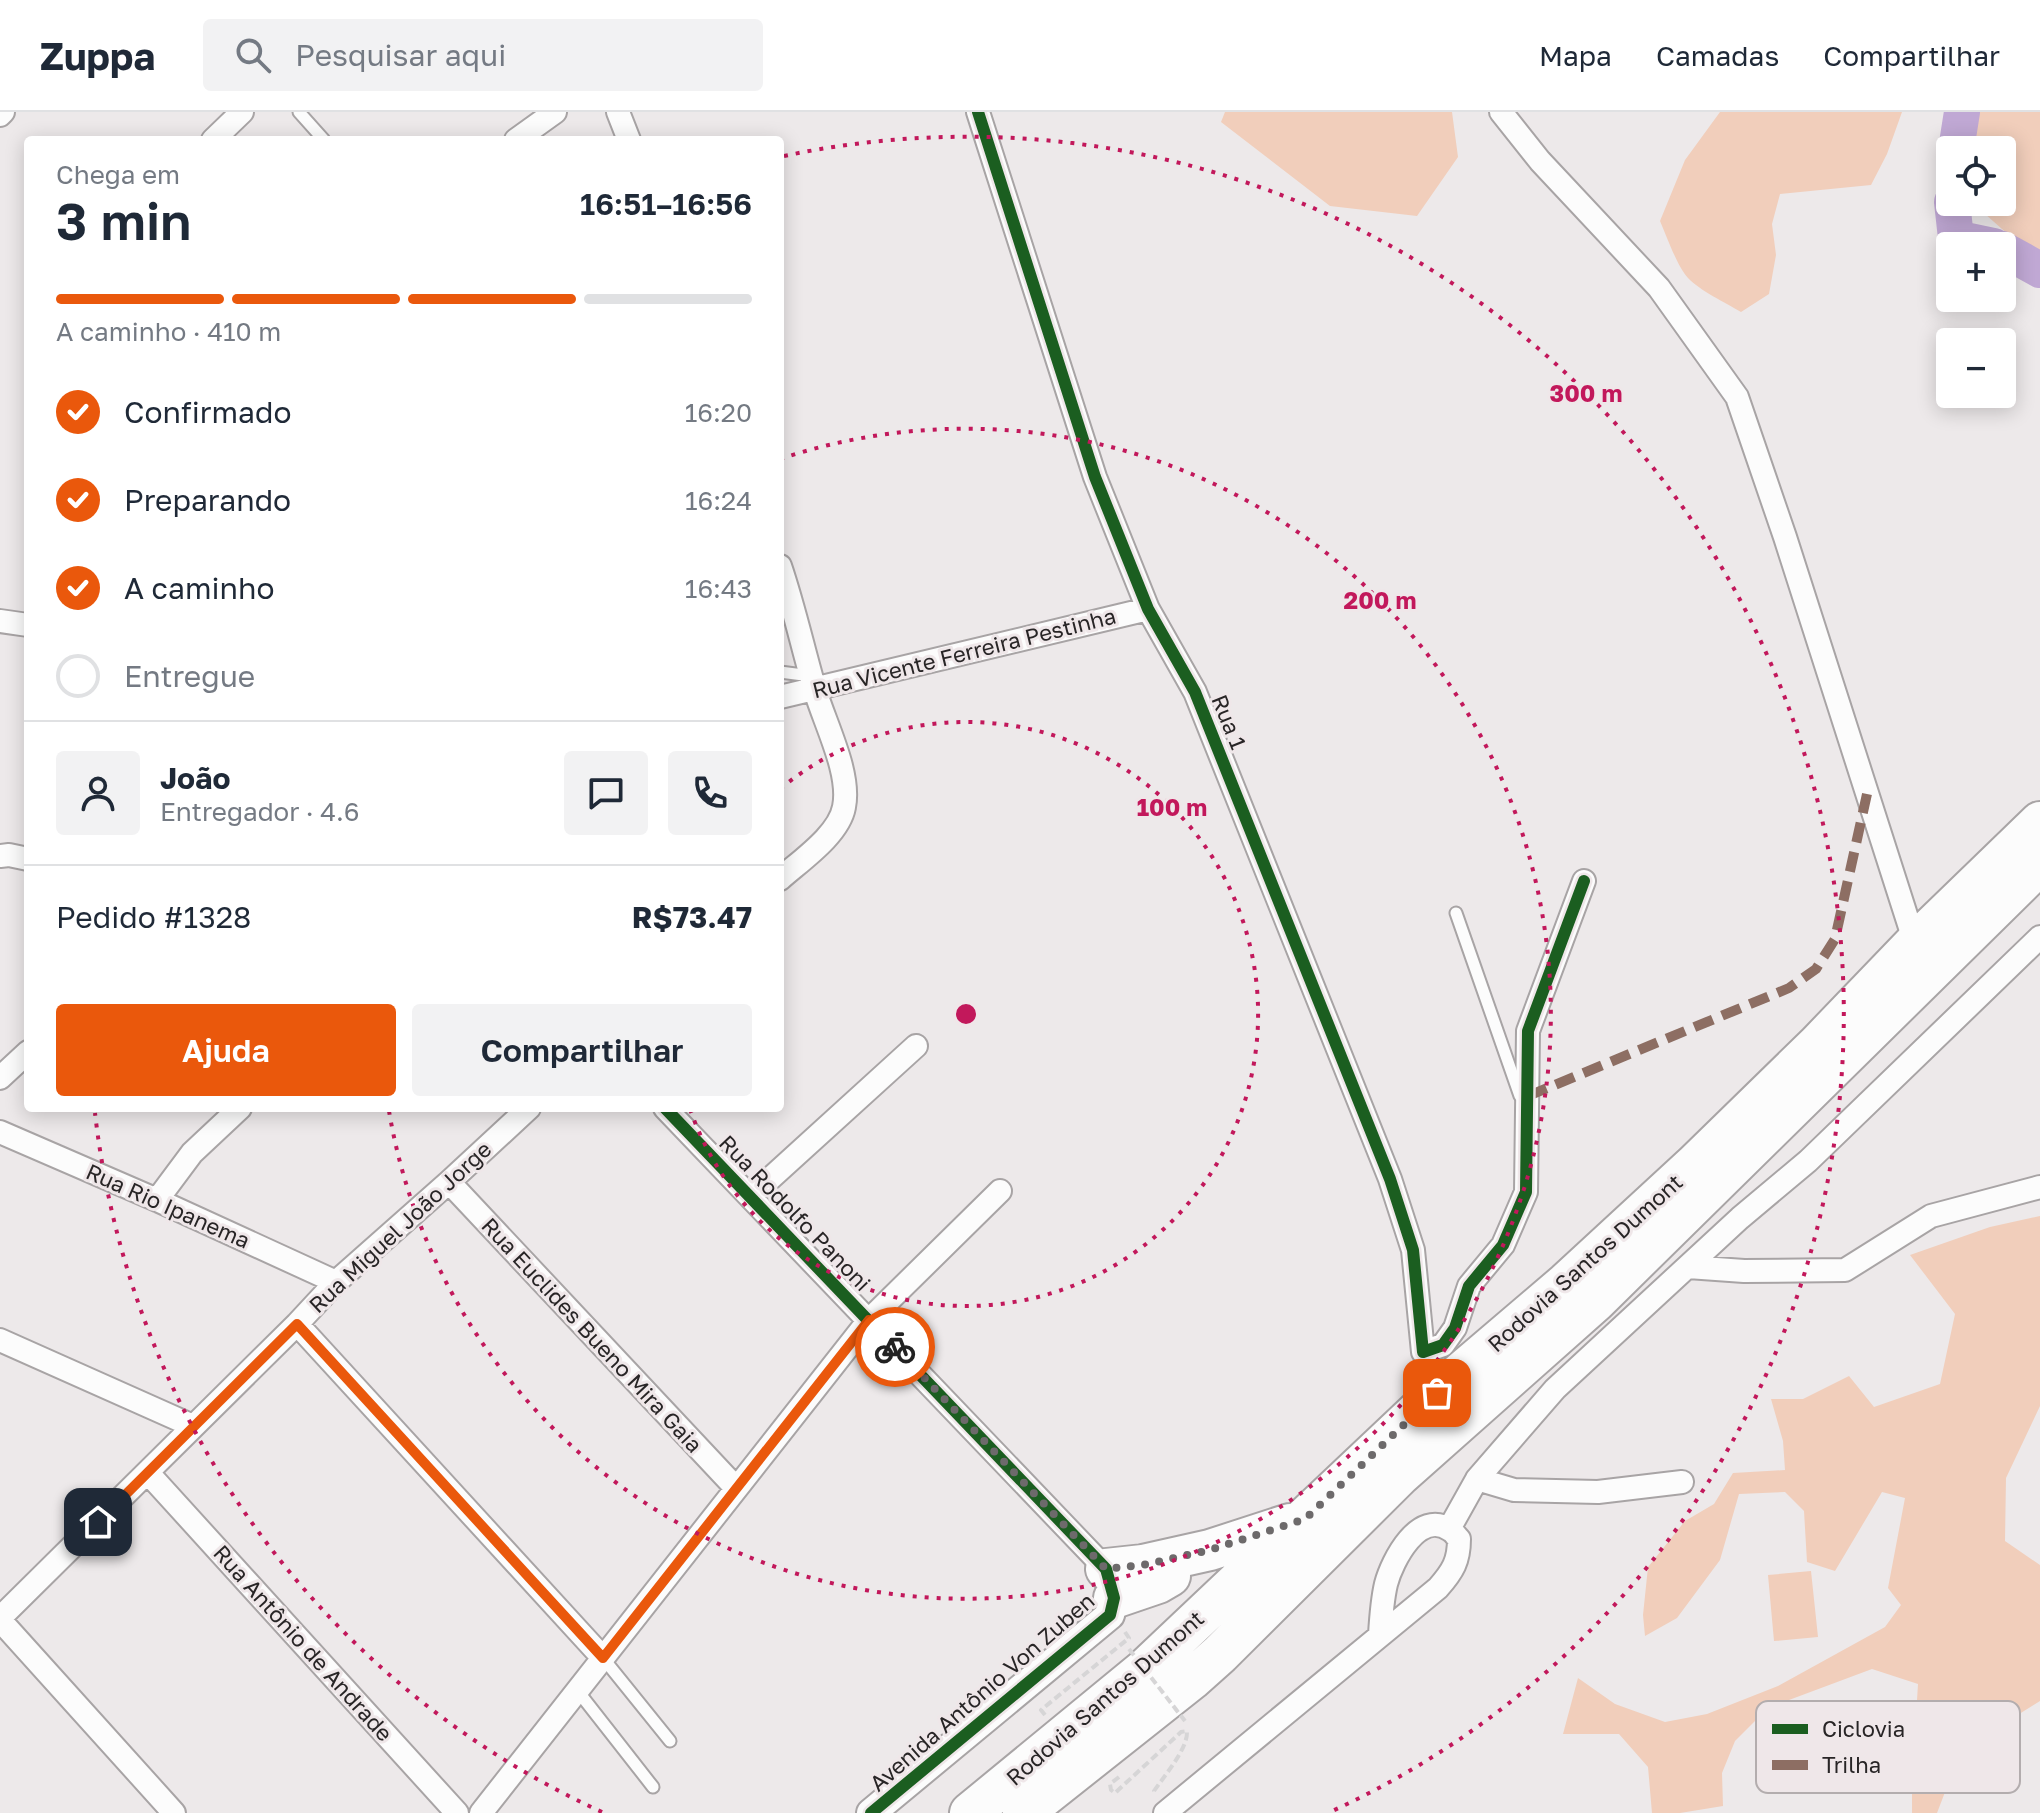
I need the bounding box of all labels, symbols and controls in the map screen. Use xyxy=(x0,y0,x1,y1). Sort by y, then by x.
search box xyxy=(203,19,763,91)
text: Zuppa xyxy=(40,33,155,78)
icon: search xyxy=(231,33,275,77)
text: Pesquisar aqui xyxy=(295,37,506,73)
text: Mapa xyxy=(1539,39,1612,72)
text: Camadas xyxy=(1656,39,1779,72)
text: Compartilhar xyxy=(1823,39,2000,72)
map controls xyxy=(1936,136,2016,408)
button: locate xyxy=(1936,136,2016,216)
text: Chega em xyxy=(56,159,180,190)
text: 16:51–16:56 xyxy=(580,186,752,222)
text: 3 min xyxy=(56,189,191,251)
button: + xyxy=(1936,232,2016,312)
text: A caminho · 410 m xyxy=(56,316,281,347)
button: − xyxy=(1936,328,2016,408)
text: 300 m xyxy=(1550,378,1622,407)
icon: check xyxy=(56,390,100,434)
text: Confirmado xyxy=(124,394,292,430)
text: 16:20 xyxy=(685,397,752,428)
icon: check xyxy=(56,478,100,522)
text: Preparando xyxy=(124,482,291,518)
text: 16:24 xyxy=(685,485,752,516)
icon: check xyxy=(56,566,100,610)
text: A caminho xyxy=(124,570,274,606)
text: 16:43 xyxy=(685,573,752,604)
text: 200 m xyxy=(1344,585,1416,614)
street label: Rua Vicente Ferreira Pestinha xyxy=(809,602,1118,703)
text: Entregue xyxy=(124,658,255,694)
street label: Rua 1 xyxy=(1206,691,1253,753)
button: person xyxy=(56,751,140,835)
button: chat xyxy=(564,751,648,835)
button: phone xyxy=(668,751,752,835)
text: João xyxy=(160,760,231,796)
text: 100 m xyxy=(1137,792,1207,821)
text: Entregador · 4.6 xyxy=(160,796,360,827)
text: Pedido #1328 xyxy=(56,899,251,935)
text: R$73.47 xyxy=(632,899,752,935)
centre of rings xyxy=(952,1000,980,1028)
button: Ajuda xyxy=(56,1004,396,1096)
button: Compartilhar xyxy=(412,1004,752,1096)
street label: Rua Rodolfo Panoni xyxy=(714,1129,877,1296)
street label: Rua Miguel João Jorge xyxy=(303,1135,496,1318)
street label: Rua Rio Ipanema xyxy=(82,1157,254,1254)
street label: Rodovia Santos Dumont xyxy=(1482,1168,1688,1357)
street label: Rua Euclides Bueno Mira Gaia xyxy=(476,1212,708,1458)
courier xyxy=(855,1307,935,1387)
icon: bike xyxy=(873,1325,917,1369)
pin xyxy=(1403,1359,1471,1427)
icon: bag xyxy=(1415,1371,1459,1415)
pin xyxy=(64,1488,132,1556)
icon: home xyxy=(76,1500,120,1544)
street label: Rua Antônio de Andrade xyxy=(208,1539,399,1746)
street label: Avenida Antônio Von Zuben xyxy=(864,1587,1099,1797)
street label: Rodovia Santos Dumont xyxy=(1000,1604,1209,1791)
legend xyxy=(1756,1701,2020,1793)
text: Ciclovia xyxy=(1822,1715,1905,1742)
text: Trilha xyxy=(1822,1751,1881,1778)

